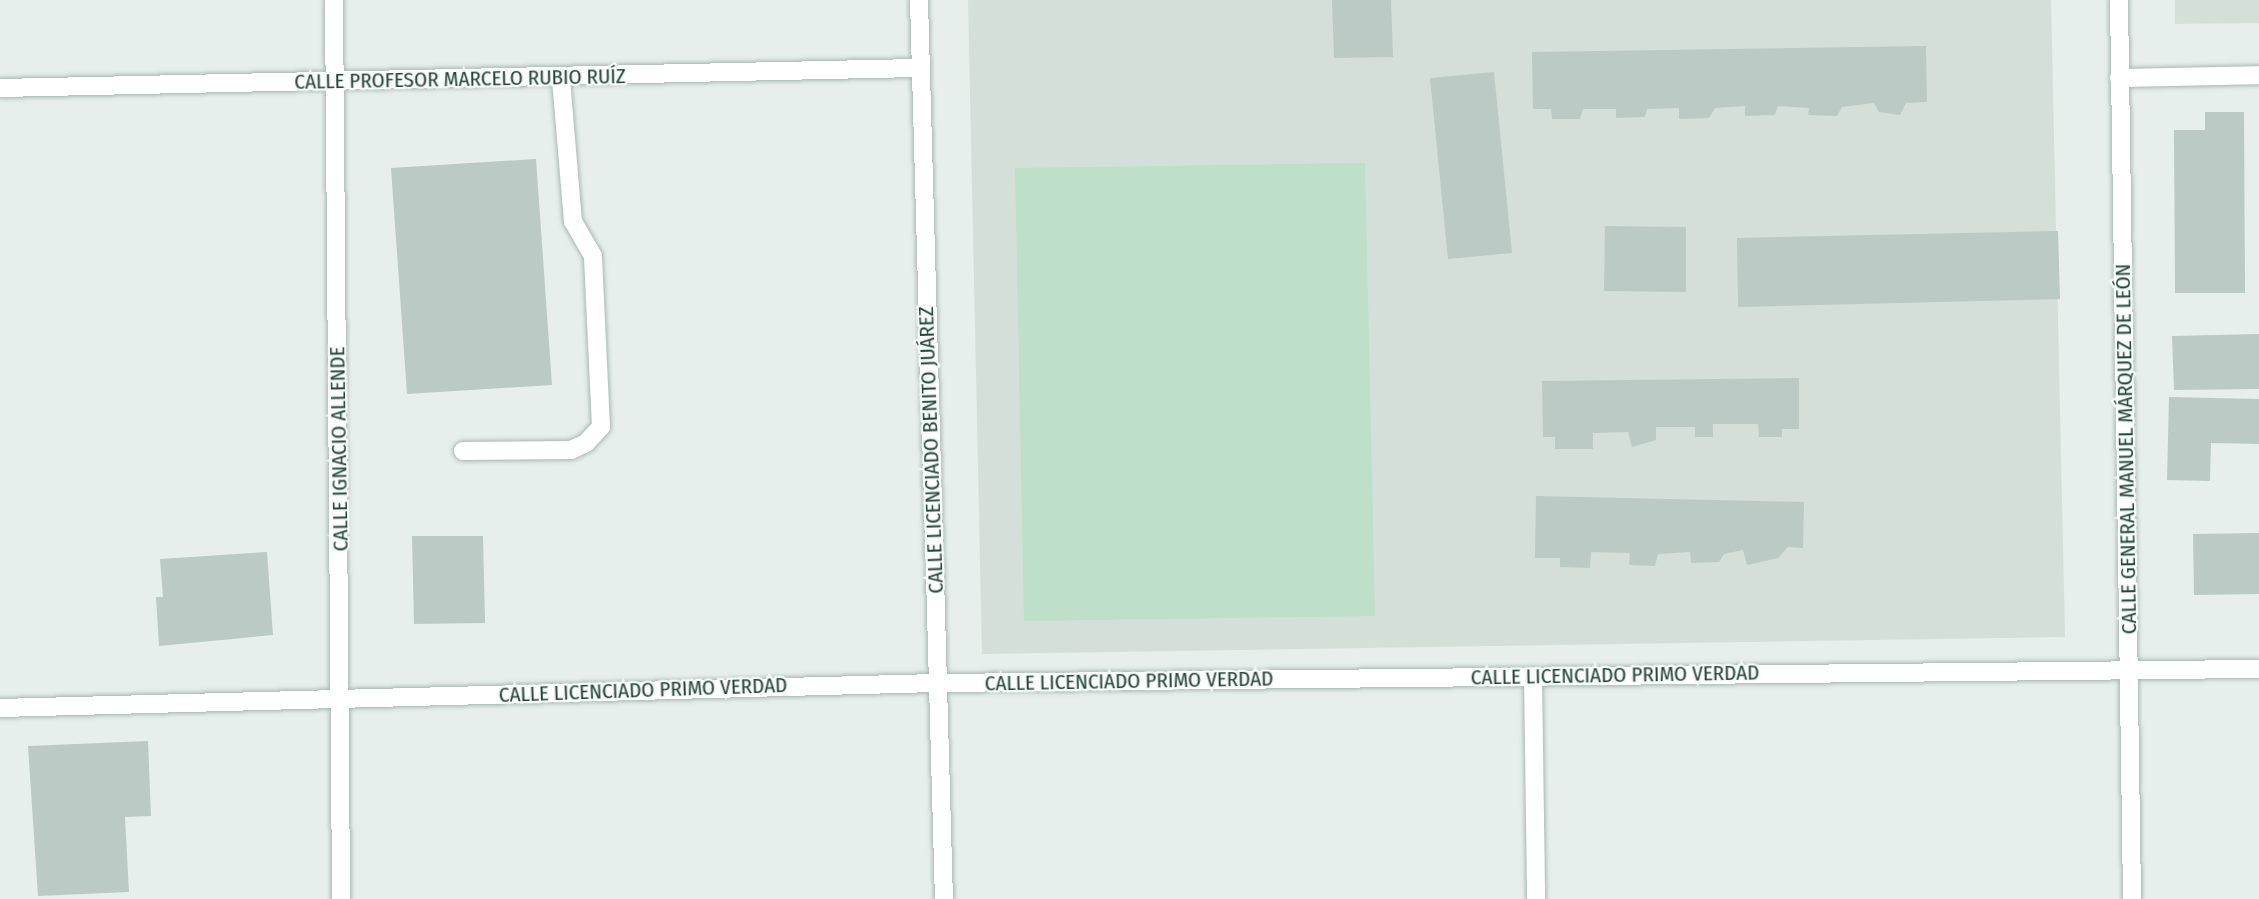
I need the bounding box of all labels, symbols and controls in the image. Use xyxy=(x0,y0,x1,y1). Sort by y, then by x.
street label: CALLE PROFESOR MARCELO RUBIO RUÍZ xyxy=(294,64,626,94)
street label: CALLE GENERAL MANUEL MÁRQUEZ DE LEÓN xyxy=(2110,264,2142,634)
street label: CALLE LICENCIADO BENITO JUÁREZ xyxy=(913,306,949,594)
street label: CALLE IGNACIO ALLENDE xyxy=(325,346,353,552)
street label: CALLE LICENCIADO PRIMO VERDAD xyxy=(1470,660,1760,690)
street label: CALLE LICENCIADO PRIMO VERDAD xyxy=(984,666,1274,696)
street label: CALLE LICENCIADO PRIMO VERDAD xyxy=(498,672,788,708)

